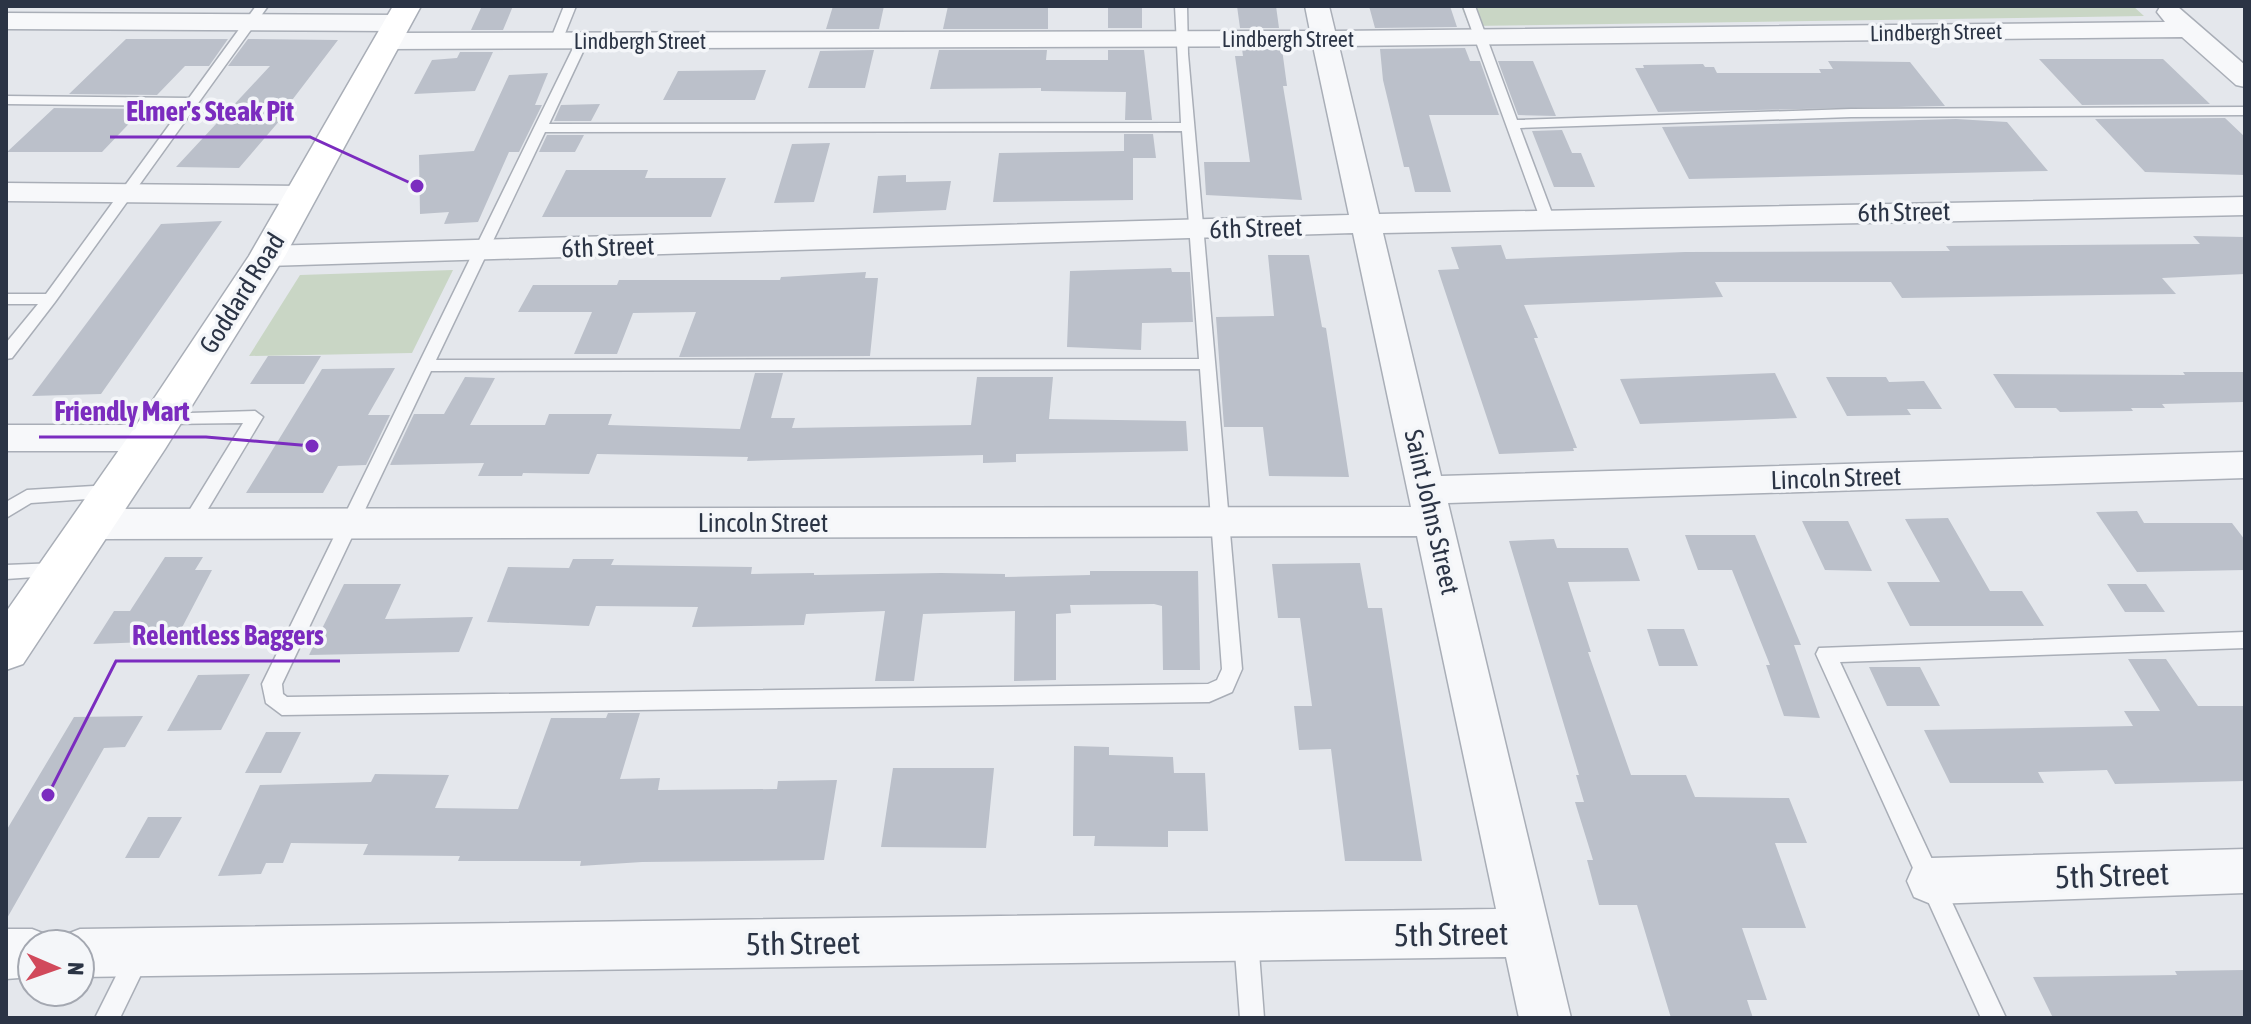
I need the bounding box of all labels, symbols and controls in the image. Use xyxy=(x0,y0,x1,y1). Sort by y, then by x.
street label: Lindbergh Street xyxy=(1870,18,2002,46)
street label: Lindbergh Street xyxy=(1222,26,1354,52)
street label: Lindbergh Street xyxy=(574,28,706,54)
callout: Elmer's Steak Pit xyxy=(110,85,310,137)
text: Elmer's Steak Pit xyxy=(126,95,294,127)
street label: 6th Street xyxy=(1857,196,1951,228)
street label: 6th Street xyxy=(1209,211,1303,245)
street label: Goddard Road xyxy=(193,227,291,359)
street label: 6th Street xyxy=(561,230,655,264)
callout: Friendly Mart xyxy=(39,385,206,437)
text: Friendly Mart xyxy=(54,395,190,427)
street label: Saint Johns Street xyxy=(1398,427,1466,597)
street label: Lincoln Street xyxy=(1770,461,1902,495)
street label: Lincoln Street xyxy=(698,508,828,538)
callout: Relentless Baggers xyxy=(116,609,340,661)
text: Relentless Baggers xyxy=(132,619,324,651)
street label: 5th Street xyxy=(2054,855,2170,895)
street label: 5th Street xyxy=(1393,915,1509,953)
street label: 5th Street xyxy=(745,924,861,962)
north arrow xyxy=(16,928,96,1008)
text: N xyxy=(63,962,89,976)

